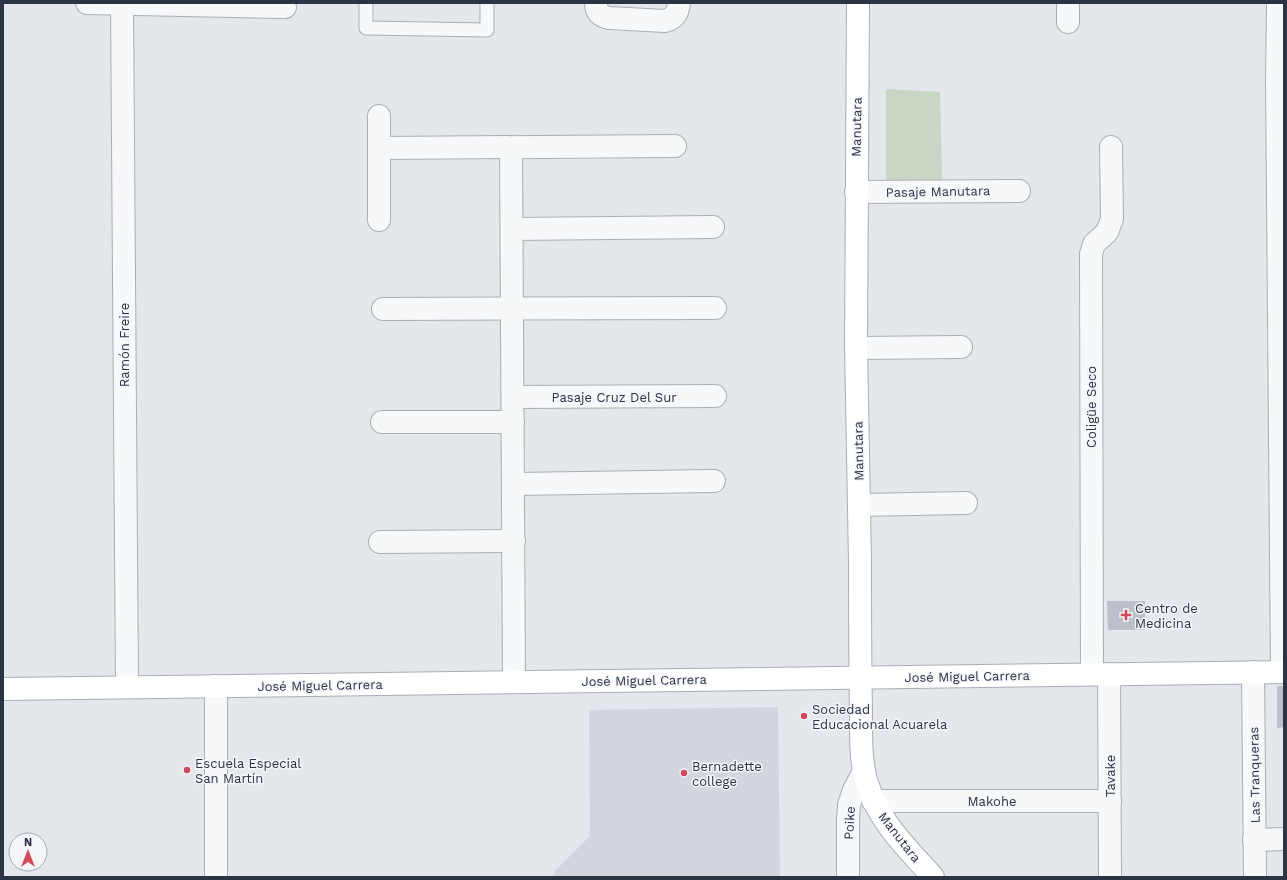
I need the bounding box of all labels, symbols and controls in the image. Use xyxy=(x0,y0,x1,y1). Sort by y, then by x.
street label: Manutara xyxy=(848,96,865,157)
street label: Pasaje Manutara xyxy=(886,183,991,200)
street label: Ramón Freire xyxy=(117,303,132,387)
street label: Coligüe Seco xyxy=(1084,366,1099,448)
street label: Pasaje Cruz Del Sur xyxy=(552,390,676,405)
street label: Manutara xyxy=(850,420,867,481)
place label: Centro de Medicina xyxy=(1135,601,1198,631)
marker: Centro de Medicina xyxy=(1120,609,1132,621)
street label: José Miguel Carrera xyxy=(904,668,1030,685)
street label: José Miguel Carrera xyxy=(581,672,707,689)
street label: José Miguel Carrera xyxy=(257,677,383,694)
place label: Sociedad Educacional Acuarela xyxy=(812,702,948,732)
marker: Sociedad Educacional Acuarela xyxy=(799,711,809,721)
street label: Las Tranqueras xyxy=(1246,726,1263,823)
street label: Tavake xyxy=(1103,755,1118,797)
place label: Escuela Especial San Martín xyxy=(195,756,301,786)
place label: Bernadette college xyxy=(692,759,762,789)
marker: Escuela Especial San Martín xyxy=(182,765,192,775)
marker: Bernadette college xyxy=(679,768,689,778)
street label: Makohe xyxy=(968,794,1016,809)
street label: Poike xyxy=(841,806,858,840)
street label: Manutara xyxy=(875,809,924,866)
north arrow xyxy=(8,832,48,872)
text: N xyxy=(24,836,32,849)

